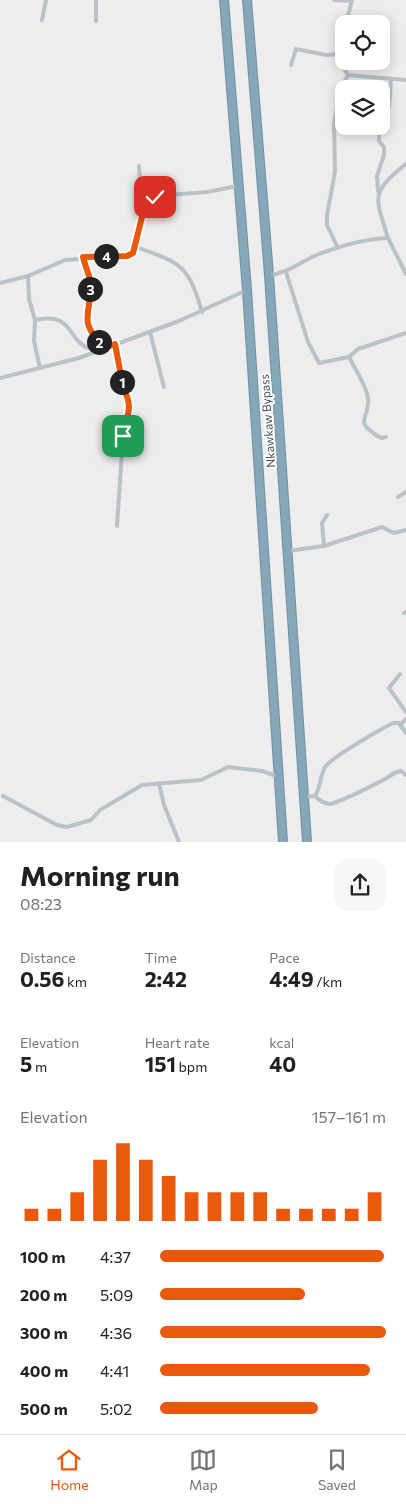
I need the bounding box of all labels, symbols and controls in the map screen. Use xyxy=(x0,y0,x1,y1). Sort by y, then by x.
map controls xyxy=(335,15,390,135)
button: locate xyxy=(335,15,390,70)
button: layers xyxy=(335,80,390,135)
pin xyxy=(134,176,176,218)
icon: check xyxy=(141,183,169,211)
pin: 4 xyxy=(94,244,118,268)
text: 4 xyxy=(102,248,111,265)
pin: 3 xyxy=(78,276,102,302)
text: 3 xyxy=(86,281,95,298)
pin: 2 xyxy=(86,330,112,354)
text: 2 xyxy=(96,334,103,351)
pin: 1 xyxy=(110,370,134,394)
text: 1 xyxy=(119,374,126,391)
street label: Nkawkaw Bypass xyxy=(257,374,277,468)
pin xyxy=(102,415,144,457)
icon: arrive xyxy=(109,422,137,450)
text: Morning run xyxy=(20,858,180,892)
button: share xyxy=(334,859,386,911)
text: 08:23 xyxy=(20,894,62,913)
text: Distance xyxy=(20,949,76,966)
text: Time xyxy=(145,949,177,966)
text: Pace xyxy=(269,949,300,966)
text: 0.56 xyxy=(20,966,64,991)
text: 2:42 xyxy=(145,966,187,991)
text: 4:49 xyxy=(269,966,314,991)
text: km xyxy=(64,973,87,990)
text: /km xyxy=(314,973,342,990)
text: Elevation xyxy=(20,1034,79,1051)
text: Heart rate xyxy=(145,1034,210,1051)
text: kcal xyxy=(269,1034,294,1051)
text: 5 xyxy=(20,1051,32,1076)
text: 151 xyxy=(145,1051,176,1076)
text: 40 xyxy=(269,1051,296,1076)
text: m xyxy=(32,1058,47,1075)
text: bpm xyxy=(176,1058,207,1075)
text: Elevation xyxy=(20,1107,88,1126)
text: 157–161 m xyxy=(312,1107,386,1126)
text: 100 m xyxy=(20,1247,66,1266)
text: 4:37 xyxy=(100,1247,131,1266)
text: 200 m xyxy=(20,1285,67,1304)
text: 5:09 xyxy=(100,1285,133,1304)
text: 300 m xyxy=(20,1323,68,1342)
text: 4:36 xyxy=(100,1323,132,1342)
text: 400 m xyxy=(20,1361,68,1380)
text: 4:41 xyxy=(100,1361,129,1380)
text: 500 m xyxy=(20,1399,68,1418)
text: 5:02 xyxy=(100,1399,132,1418)
tab: Home xyxy=(50,1446,89,1493)
tab: Map xyxy=(189,1446,218,1493)
tab: Saved xyxy=(318,1446,356,1493)

